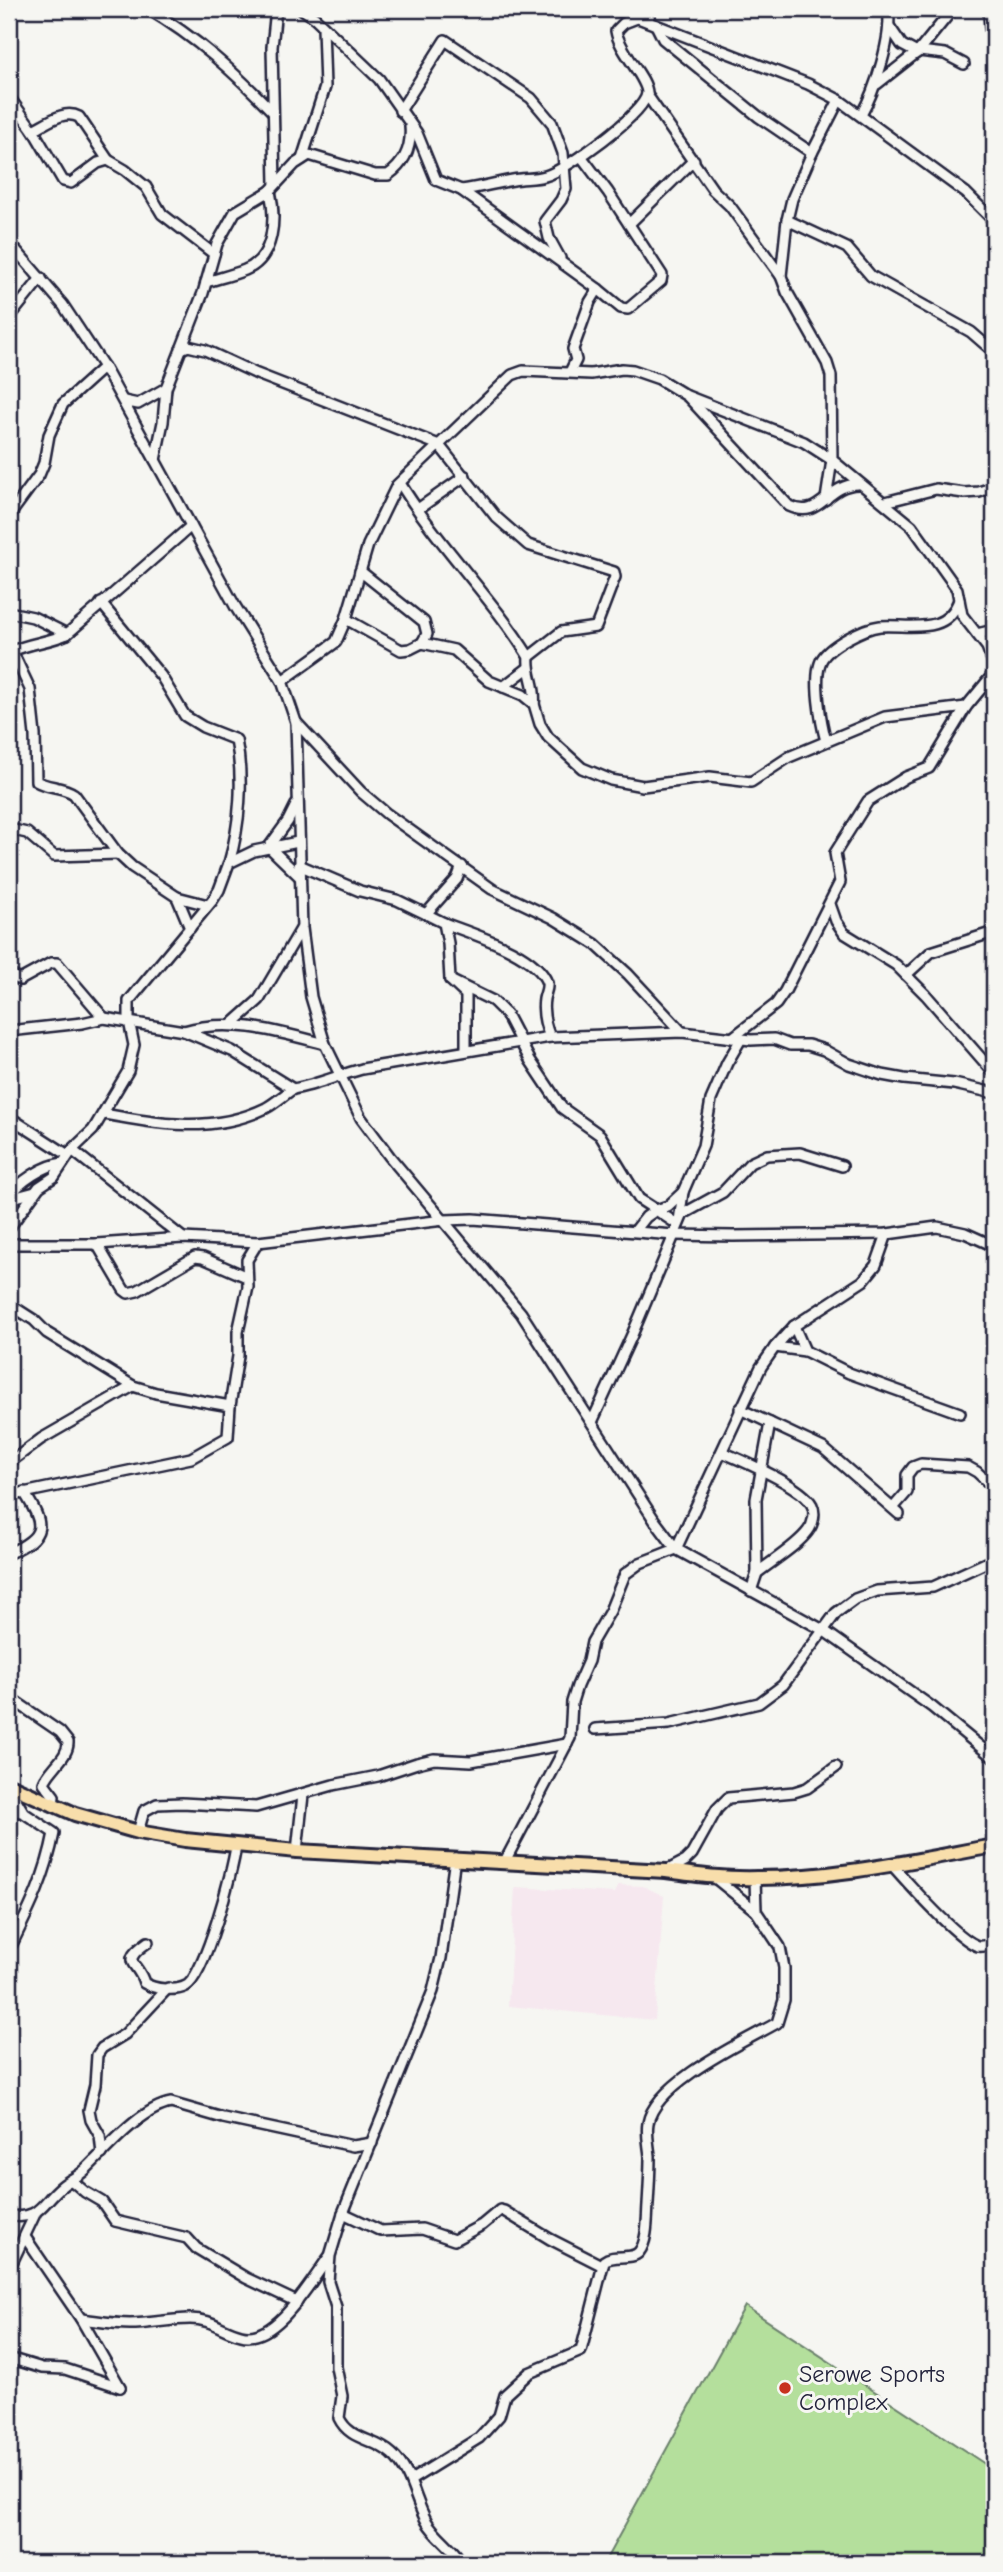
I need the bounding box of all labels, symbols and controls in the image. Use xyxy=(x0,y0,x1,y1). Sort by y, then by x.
place label: Serowe Sports Complex xyxy=(799,2360,945,2416)
marker: Serowe Sports Complex xyxy=(777,2380,793,2396)

